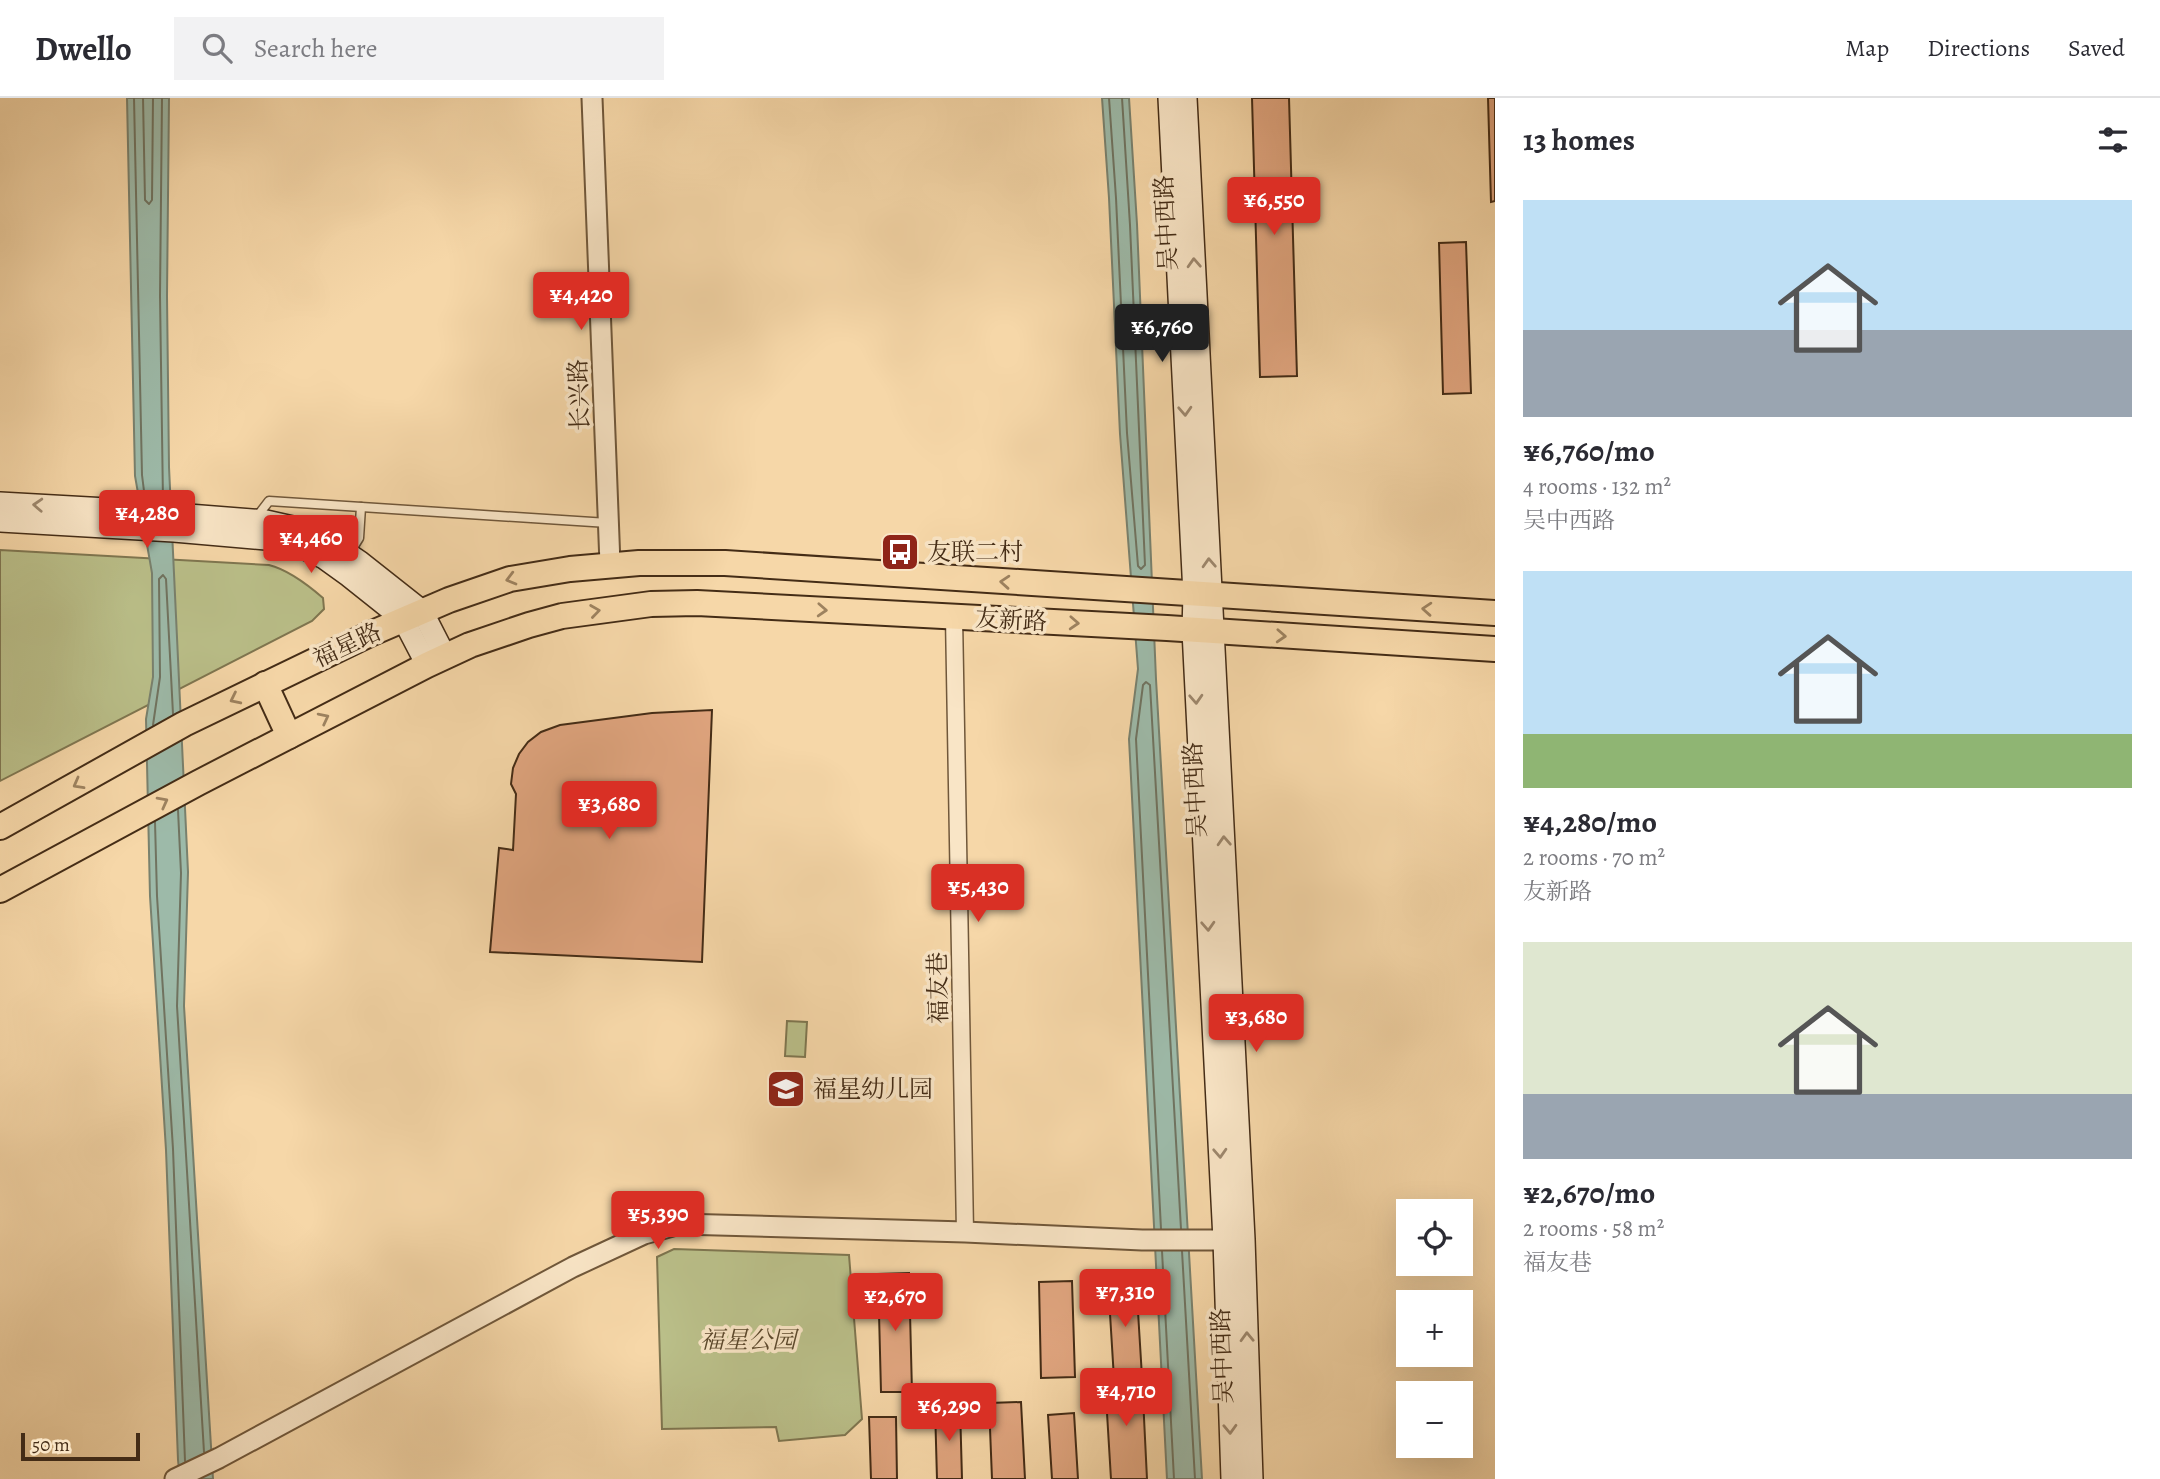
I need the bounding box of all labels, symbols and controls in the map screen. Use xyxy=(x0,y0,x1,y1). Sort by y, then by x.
search box xyxy=(174,17,664,80)
text: Dwello xyxy=(35,26,132,71)
icon: search xyxy=(198,29,236,67)
text: Search here xyxy=(254,31,377,66)
text: Map xyxy=(1845,32,1889,64)
text: Directions xyxy=(1927,32,2030,64)
text: Saved xyxy=(2068,32,2125,64)
text: 13 homes xyxy=(1523,120,1635,160)
icon: filters xyxy=(2094,121,2132,159)
street label: 吴中西路 xyxy=(1148,174,1184,272)
pin: ¥6,550 xyxy=(1217,178,1331,237)
text: ¥6,550 xyxy=(1243,184,1305,215)
icon: home xyxy=(1765,245,1891,371)
one-way arrow xyxy=(1187,257,1202,268)
pin: ¥4,420 xyxy=(524,272,638,332)
text: ¥4,420 xyxy=(549,279,613,310)
pin: ¥6,760 xyxy=(1105,304,1219,364)
text: ¥6,760 xyxy=(1131,311,1193,342)
street label: 长兴路 xyxy=(562,358,596,432)
one-way arrow xyxy=(1178,406,1193,417)
text: ¥6,760/mo xyxy=(1523,431,1655,471)
text: 4 rooms · 132 m² xyxy=(1523,471,1671,502)
pin: ¥4,280 xyxy=(90,490,204,550)
text: ¥4,280 xyxy=(115,497,179,528)
one-way arrow xyxy=(32,498,43,513)
text: 吴中西路 xyxy=(1523,505,1615,536)
pin: ¥4,460 xyxy=(254,516,368,575)
text: ¥4,460 xyxy=(279,522,343,553)
bus stop icon: 友联二村 xyxy=(879,531,921,573)
place label: 友联二村 xyxy=(927,536,1023,568)
one-way arrow xyxy=(1202,558,1217,569)
one-way arrow xyxy=(505,571,517,586)
one-way arrow xyxy=(999,575,1010,590)
one-way arrow xyxy=(1421,601,1432,616)
one-way arrow xyxy=(817,602,828,617)
street label: 友新路 xyxy=(974,602,1048,638)
one-way arrow xyxy=(589,604,601,619)
street label: 福星路 xyxy=(308,615,386,675)
one-way arrow xyxy=(1069,616,1080,631)
icon: home xyxy=(1765,616,1891,742)
one-way arrow xyxy=(1276,628,1287,643)
one-way arrow xyxy=(230,691,242,705)
one-way arrow xyxy=(1189,693,1204,704)
one-way arrow xyxy=(317,713,329,727)
street label: 吴中西路 xyxy=(1177,741,1213,839)
one-way arrow xyxy=(73,776,85,789)
pin: ¥3,680 xyxy=(552,782,666,841)
text: ¥3,680 xyxy=(578,788,640,819)
one-way arrow xyxy=(156,797,169,810)
text: ¥4,280/mo xyxy=(1523,802,1657,842)
one-way arrow xyxy=(1216,835,1231,846)
text: 2 rooms · 70 m² xyxy=(1523,842,1665,873)
pin: ¥5,430 xyxy=(921,864,1035,924)
text: ¥5,430 xyxy=(947,871,1009,902)
text: 友新路 xyxy=(1523,876,1592,907)
one-way arrow xyxy=(1200,921,1215,932)
street label: 福友巷 xyxy=(921,952,955,1024)
icon: home xyxy=(1765,987,1891,1113)
pin: ¥3,680 xyxy=(1199,995,1313,1054)
text: ¥3,680 xyxy=(1225,1001,1287,1032)
school or university icon: 福星幼儿园 xyxy=(765,1068,807,1110)
place label: 福星幼儿园 xyxy=(813,1073,933,1105)
one-way arrow xyxy=(1212,1148,1227,1159)
text: ¥2,670/mo xyxy=(1523,1173,1655,1213)
pin: ¥5,390 xyxy=(601,1192,715,1251)
text: ¥5,390 xyxy=(627,1198,689,1229)
map controls xyxy=(1396,1199,1473,1458)
button: locate xyxy=(1396,1199,1473,1276)
text: 2 rooms · 58 m² xyxy=(1523,1213,1664,1244)
text: 福友巷 xyxy=(1523,1247,1592,1278)
pin: ¥7,310 xyxy=(1068,1270,1182,1329)
pin: ¥2,670 xyxy=(838,1274,952,1333)
text: ¥7,310 xyxy=(1096,1276,1154,1307)
text: ¥2,670 xyxy=(864,1280,926,1311)
button: + xyxy=(1396,1290,1473,1367)
street label: 吴中西路 xyxy=(1204,1307,1240,1405)
park label: 福星公园 xyxy=(700,1324,800,1356)
one-way arrow xyxy=(1240,1332,1255,1343)
pin: ¥4,710 xyxy=(1069,1368,1183,1428)
text: ¥4,710 xyxy=(1096,1375,1156,1406)
button: − xyxy=(1396,1381,1473,1458)
pin: ¥6,290 xyxy=(892,1384,1006,1443)
text: ¥6,290 xyxy=(917,1390,981,1421)
one-way arrow xyxy=(1223,1424,1238,1435)
scale bar xyxy=(21,1430,140,1462)
text: 50 m xyxy=(32,1432,70,1458)

